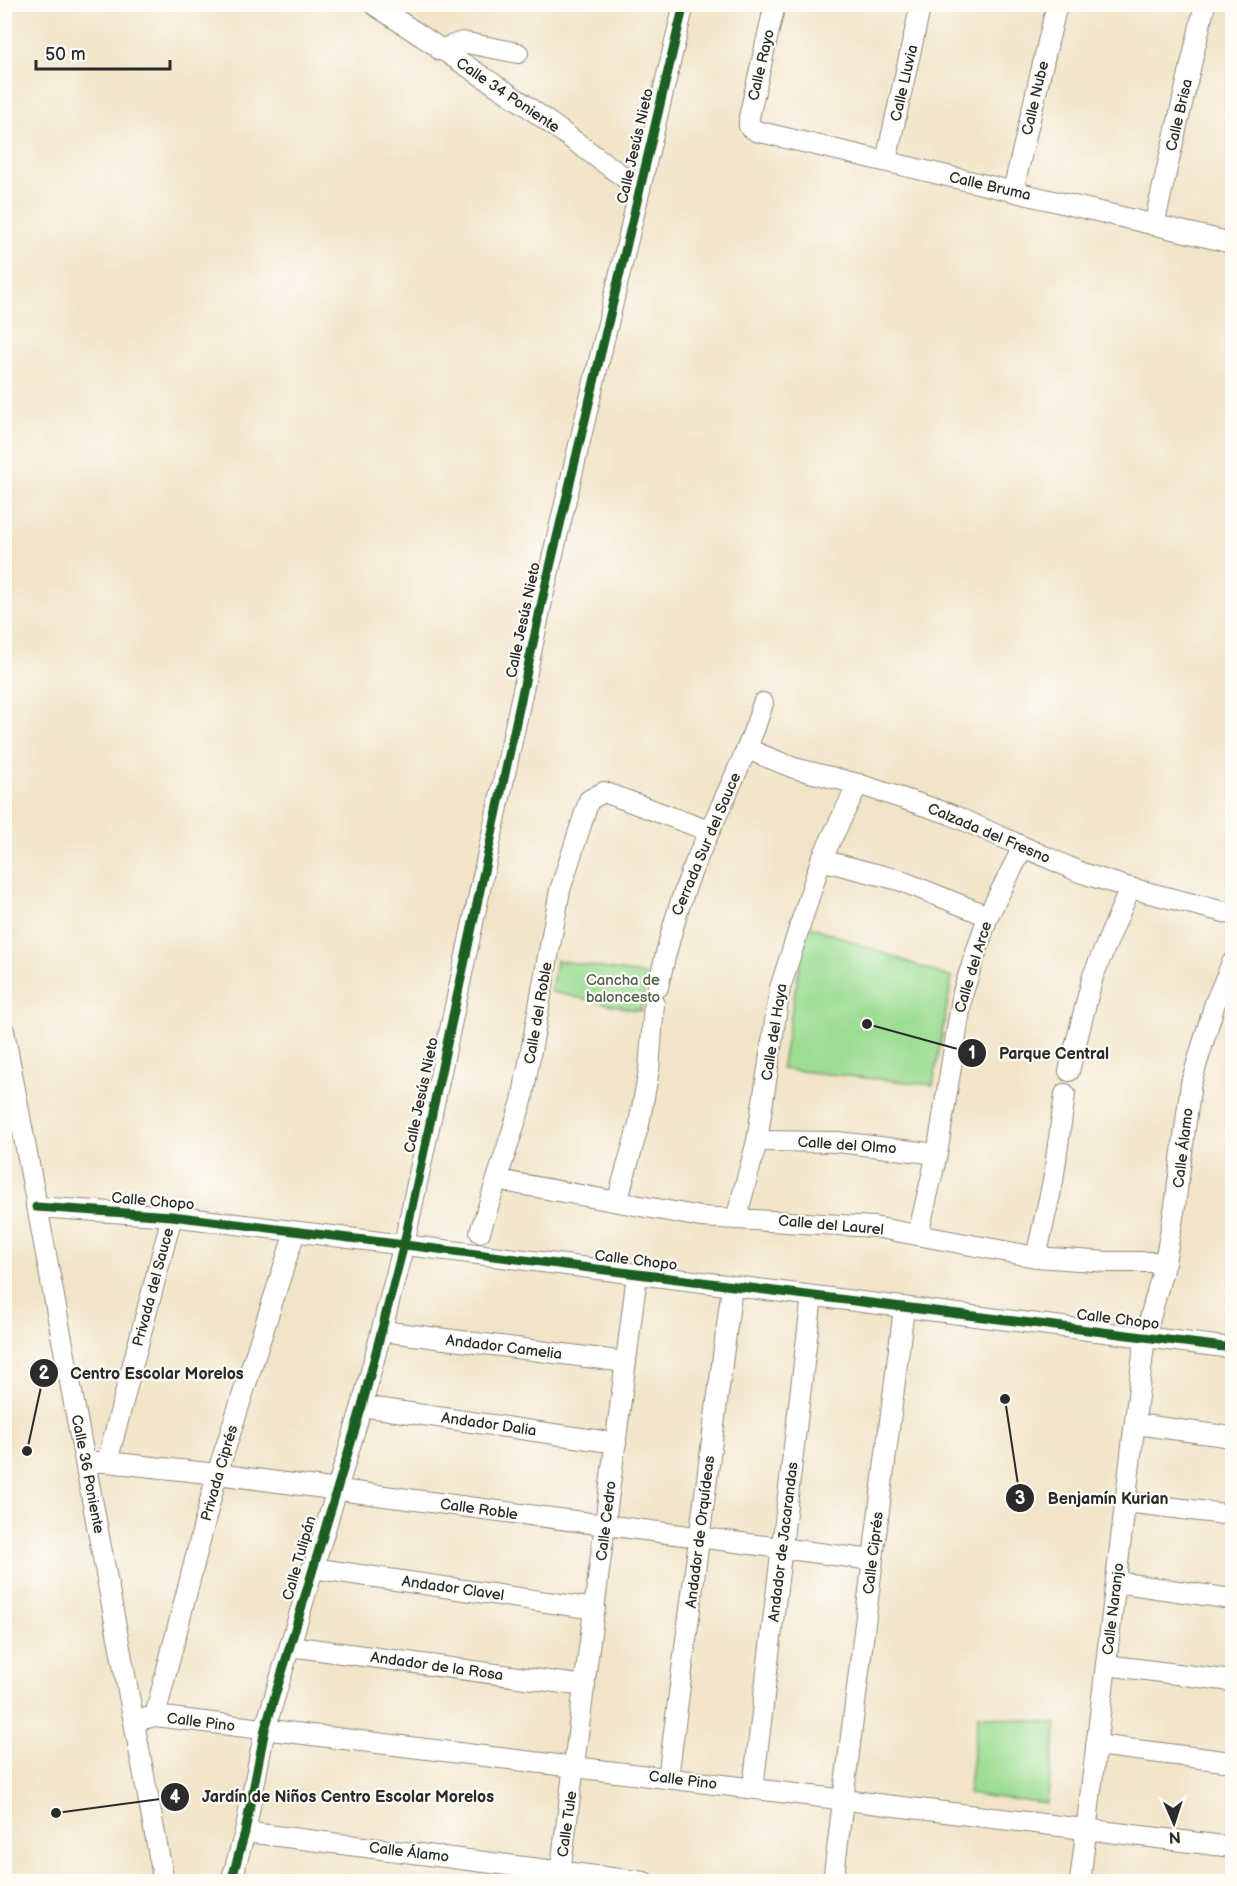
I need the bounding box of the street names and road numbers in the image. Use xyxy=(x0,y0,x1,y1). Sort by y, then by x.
street label: Calle Rayo xyxy=(744,28,779,103)
street label: Calle Lluvia xyxy=(886,43,923,123)
street label: Calle 34 Poniente xyxy=(452,54,563,137)
street label: Calle Nube xyxy=(1018,59,1053,137)
street label: Calle Brisa xyxy=(1162,77,1197,153)
street label: Calle Jesús Nieto xyxy=(613,87,658,206)
street label: Calle Bruma xyxy=(947,168,1033,205)
street label: Calle Jesús Nieto xyxy=(502,561,545,680)
street label: Cerrada Sur del Sauce xyxy=(668,770,745,919)
street label: Calzada del Fresno xyxy=(925,799,1053,868)
street label: Calle del Arce xyxy=(951,919,996,1015)
street label: Calle del Roble xyxy=(520,960,557,1066)
street label: Calle del Haya xyxy=(757,982,792,1082)
street label: Calle Jesús Nieto xyxy=(400,1036,443,1155)
street label: Calle Álamo xyxy=(1169,1107,1198,1189)
street label: Calle del Olmo xyxy=(797,1133,897,1158)
street label: Calle Chopo xyxy=(111,1188,195,1215)
street label: Calle del Laurel xyxy=(777,1211,885,1240)
street label: Privada del Sauce xyxy=(129,1226,178,1348)
street label: Calle Chopo xyxy=(593,1246,678,1275)
street label: Calle Chopo xyxy=(1075,1305,1160,1334)
street label: Andador Camelia xyxy=(445,1331,563,1364)
street label: Andador Dalia xyxy=(440,1408,538,1441)
street label: Calle 36 Poniente xyxy=(67,1413,108,1535)
street label: Privada Ciprés xyxy=(197,1422,242,1523)
street label: Andador de Orquídeas xyxy=(682,1454,719,1609)
street label: Andador de Jacarandas xyxy=(764,1460,803,1623)
street label: Calle Cedro xyxy=(592,1480,621,1562)
street label: Calle Roble xyxy=(439,1495,519,1524)
street label: Calle Ciprés xyxy=(859,1510,888,1595)
street label: Calle Tulipán xyxy=(278,1514,321,1603)
street label: Calle Naranjo xyxy=(1098,1562,1129,1656)
street label: Andador Clavel xyxy=(401,1572,505,1605)
street label: Andador de la Rosa xyxy=(369,1648,504,1685)
street label: Calle Pino xyxy=(166,1709,236,1736)
street label: Calle Pino xyxy=(648,1767,718,1794)
street label: Calle Tule xyxy=(553,1790,582,1858)
street label: Calle Álamo xyxy=(368,1838,450,1867)

